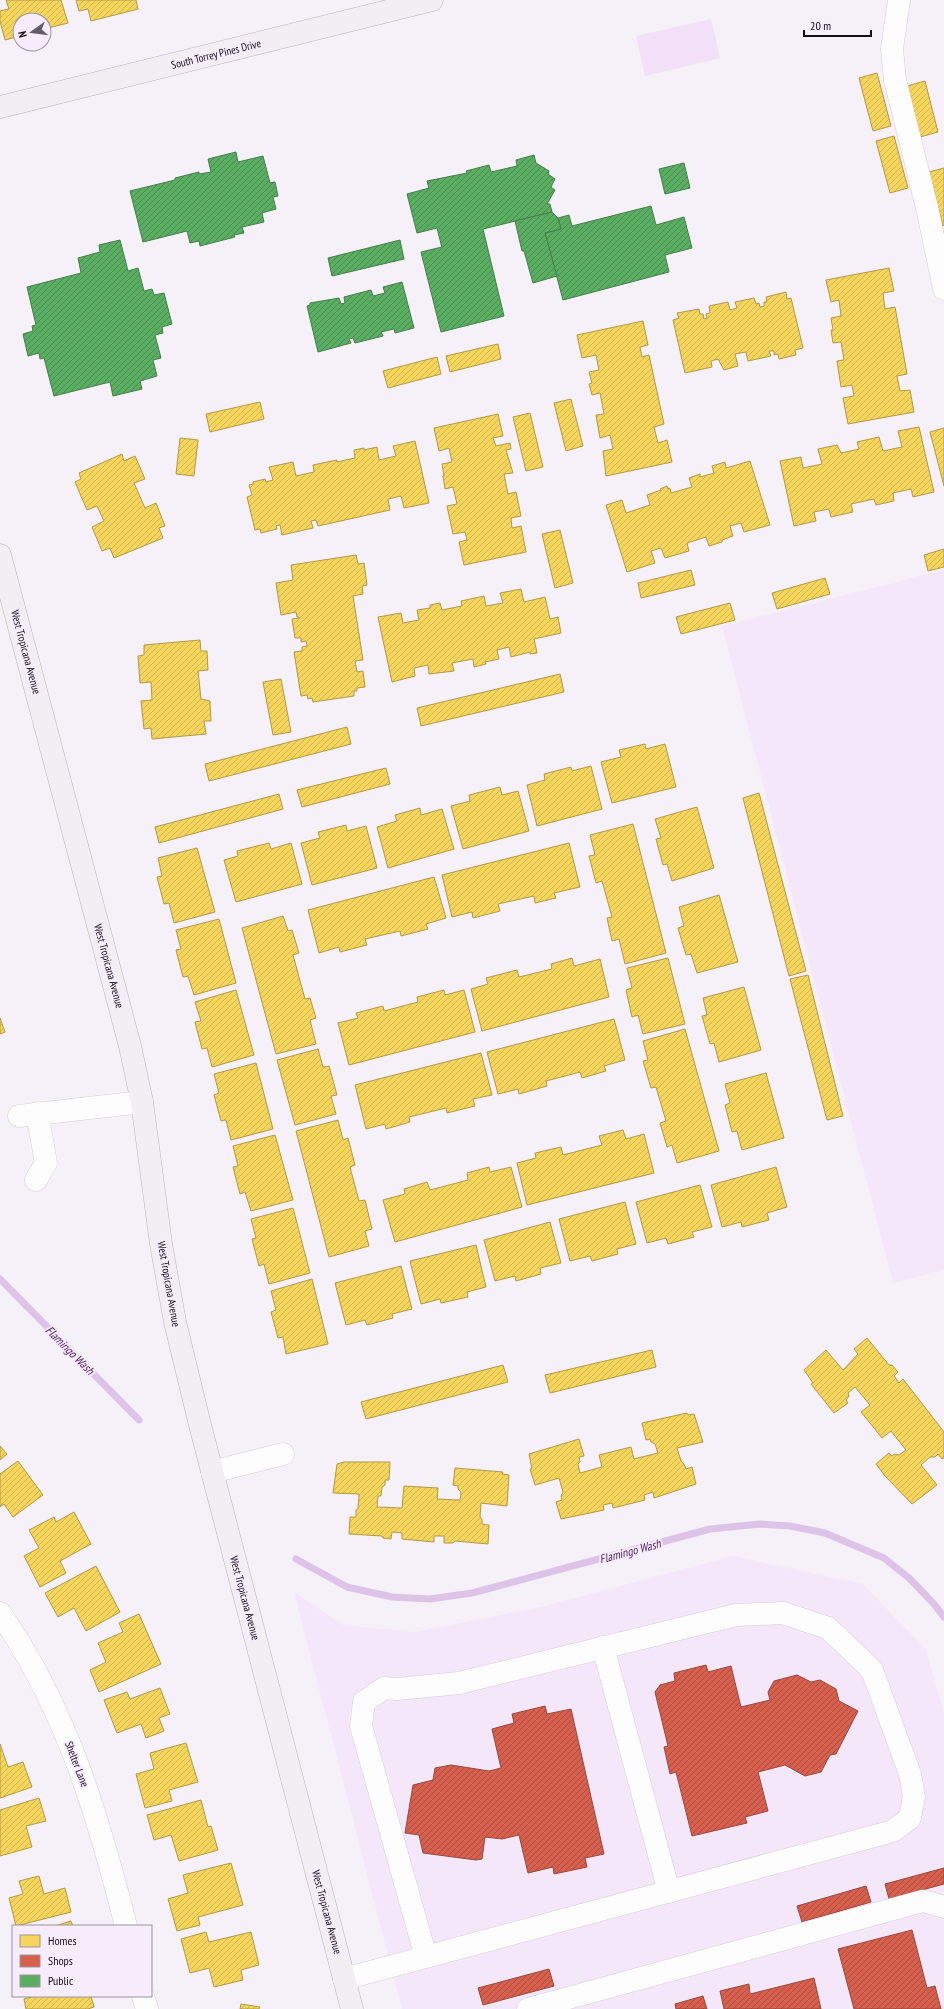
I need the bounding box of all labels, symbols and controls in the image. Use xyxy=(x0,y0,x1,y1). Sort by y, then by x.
north arrow xyxy=(12,12,52,52)
scale bar xyxy=(804,12,871,38)
text: 20 m xyxy=(810,18,831,33)
text: N xyxy=(15,30,30,39)
street label: South Torrey Pines Drive xyxy=(170,36,263,72)
street label: West Tropicana Avenue xyxy=(8,608,44,696)
street label: West Tropicana Avenue xyxy=(91,922,127,1010)
street label: West Tropicana Avenue xyxy=(155,1240,183,1328)
water label: Flamingo Wash xyxy=(43,1323,98,1378)
water label: Flamingo Wash xyxy=(598,1535,663,1566)
street label: West Tropicana Avenue xyxy=(227,1554,263,1642)
street label: Shelter Lane xyxy=(62,1739,92,1789)
street label: West Tropicana Avenue xyxy=(309,1868,345,1956)
legend xyxy=(12,1925,152,1997)
text: Homes xyxy=(48,1933,76,1948)
text: Shops xyxy=(48,1953,73,1968)
text: Public xyxy=(48,1973,74,1988)

